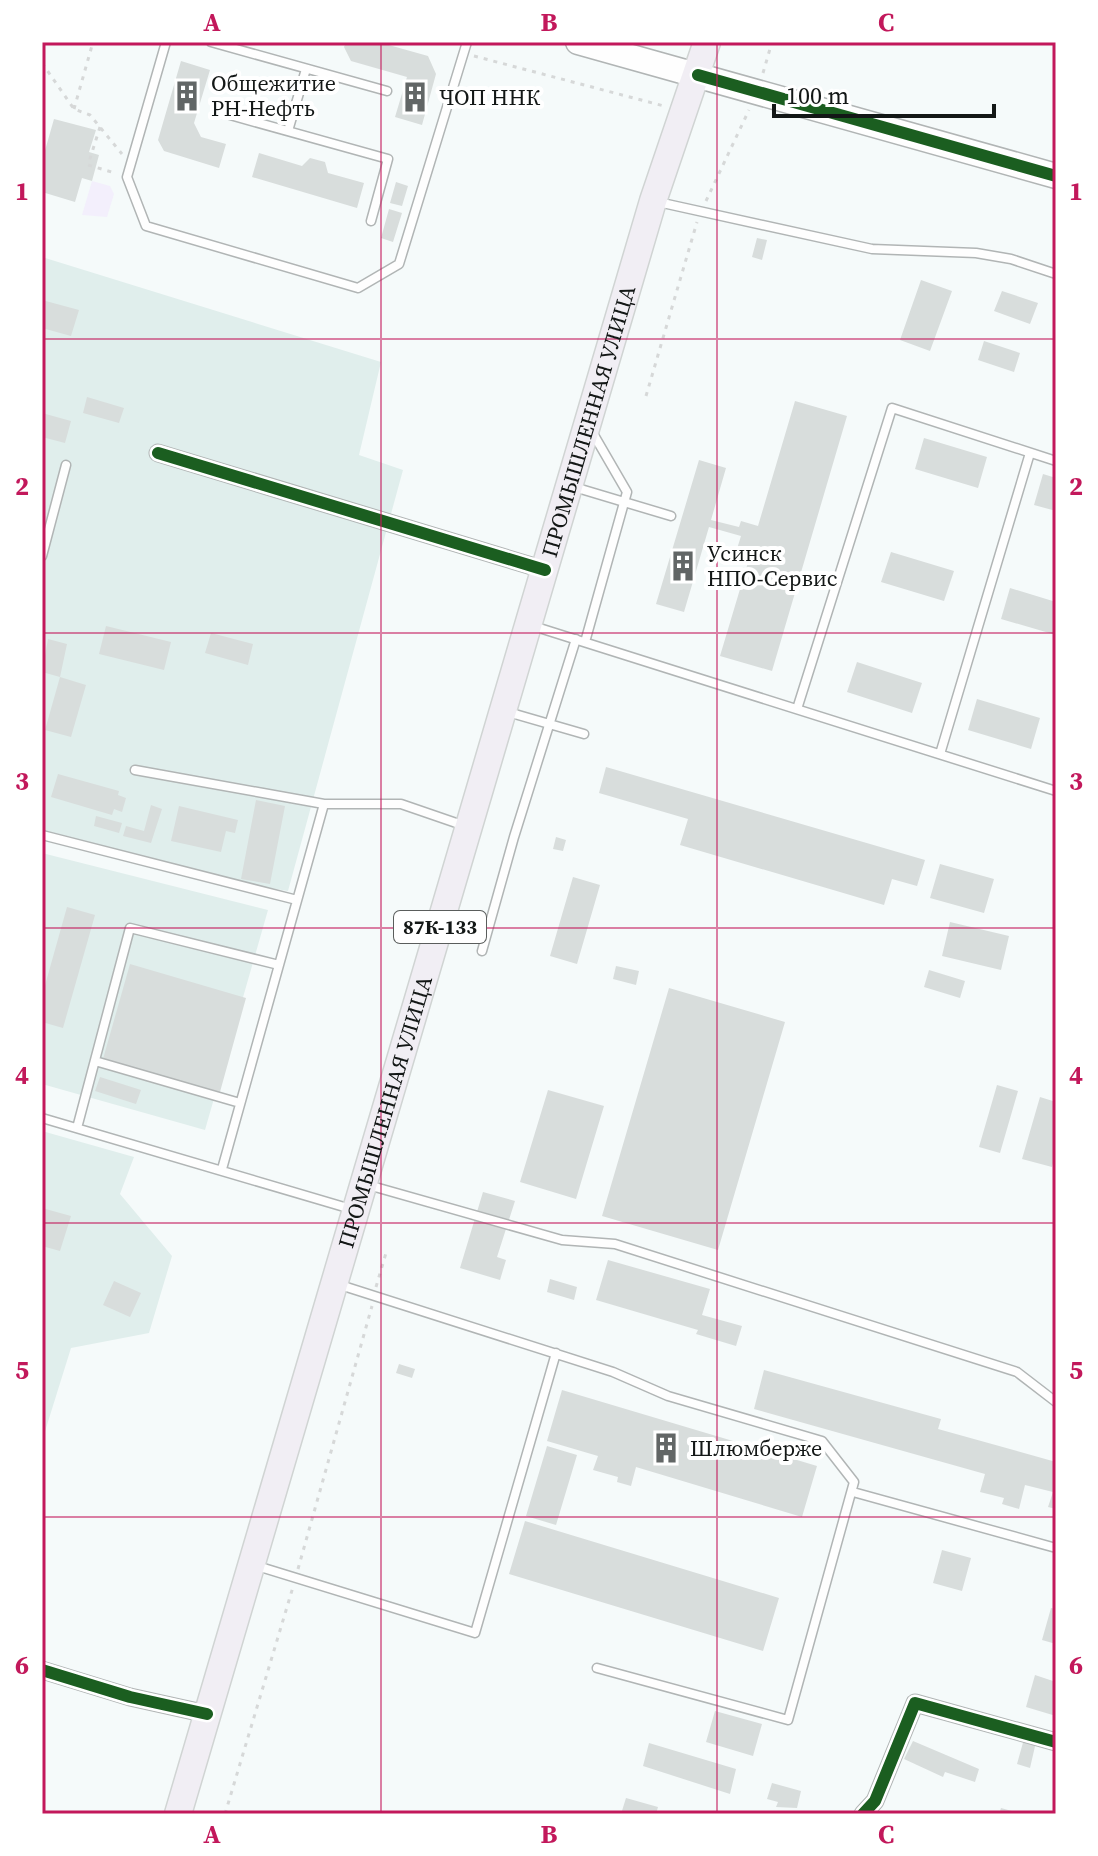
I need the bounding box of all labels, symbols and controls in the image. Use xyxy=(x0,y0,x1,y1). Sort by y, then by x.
text: A xyxy=(203,4,221,40)
text: B xyxy=(541,4,558,40)
text: C xyxy=(878,4,894,40)
place label: Общежитие РН-Нефть xyxy=(211,68,336,123)
scale bar xyxy=(774,68,994,118)
building icon: Общежитие РН-Нефть xyxy=(170,79,204,113)
text: 100 m xyxy=(786,79,849,112)
building icon: ЧОП ННК xyxy=(398,80,432,114)
place label: ЧОП ННК xyxy=(439,82,541,112)
text: 1 xyxy=(15,173,29,209)
text: 1 xyxy=(1069,173,1083,209)
street label: ПРОМЫШЛЕННАЯ УЛИЦА xyxy=(534,281,643,561)
text: 2 xyxy=(15,468,29,504)
text: 2 xyxy=(1069,468,1083,504)
place label: Усинск НПО-Сервис xyxy=(707,538,838,593)
building icon: Усинск НПО-Сервис xyxy=(666,549,700,583)
text: 3 xyxy=(15,763,29,799)
text: 3 xyxy=(1069,763,1083,799)
road number: 87К-133 xyxy=(394,911,486,943)
street label: ПРОМЫШЛЕННАЯ УЛИЦА xyxy=(330,972,439,1252)
text: 4 xyxy=(15,1057,29,1093)
text: 4 xyxy=(1069,1057,1083,1093)
text: 5 xyxy=(15,1352,29,1388)
text: 5 xyxy=(1069,1352,1083,1388)
building icon: Шлюмберже xyxy=(649,1431,683,1465)
place label: Шлюмберже xyxy=(690,1433,822,1463)
text: 6 xyxy=(15,1647,29,1683)
text: 6 xyxy=(1069,1647,1083,1683)
text: A xyxy=(203,1816,221,1852)
text: B xyxy=(541,1816,558,1852)
text: C xyxy=(878,1816,894,1852)

